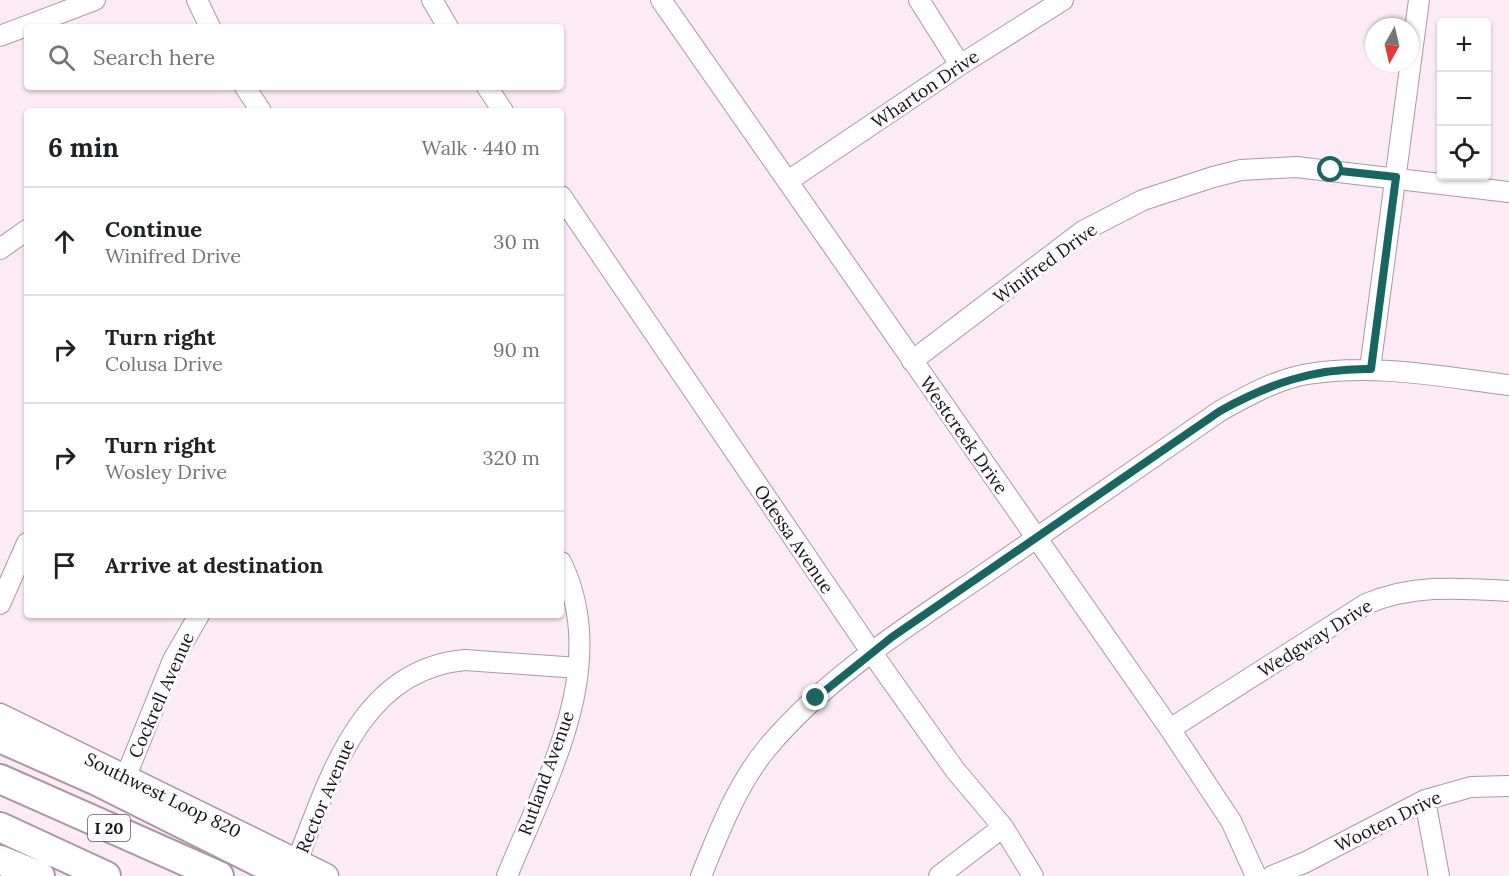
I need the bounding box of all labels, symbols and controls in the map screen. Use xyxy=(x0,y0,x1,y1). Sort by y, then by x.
north arrow xyxy=(1365,18,1419,72)
map controls xyxy=(1437,18,1491,180)
button: + xyxy=(1437,18,1491,72)
search box xyxy=(24,24,564,90)
icon: search xyxy=(45,41,78,74)
text: Search here xyxy=(93,43,215,71)
street label: Wharton Drive xyxy=(867,45,983,133)
button: − xyxy=(1437,72,1491,126)
button: locate xyxy=(1437,126,1491,180)
text: 6 min xyxy=(48,131,119,164)
text: Walk · 440 m xyxy=(422,135,540,160)
route start xyxy=(1317,156,1343,182)
text: Continue xyxy=(105,215,202,243)
street label: Winifred Drive xyxy=(989,218,1102,308)
icon: ahead xyxy=(48,225,81,258)
text: 30 m xyxy=(493,229,540,254)
text: Winifred Drive xyxy=(105,243,241,268)
text: Turn right xyxy=(105,323,216,351)
icon: right xyxy=(48,333,81,366)
text: 90 m xyxy=(493,337,540,362)
text: Colusa Drive xyxy=(105,351,223,376)
street label: Westcreek Drive xyxy=(915,372,1013,498)
text: Turn right xyxy=(105,431,216,459)
icon: right xyxy=(48,441,81,474)
text: 320 m xyxy=(483,445,540,470)
text: Wosley Drive xyxy=(105,459,227,484)
street label: Odessa Avenue xyxy=(749,480,839,598)
icon: arrive xyxy=(48,549,81,582)
text: Arrive at destination xyxy=(105,551,323,579)
street label: Wedgway Drive xyxy=(1254,594,1377,682)
street label: Cockrell Avenue xyxy=(123,628,199,762)
route end xyxy=(802,684,828,710)
street label: Rutland Avenue xyxy=(513,707,579,838)
street label: Rector Avenue xyxy=(291,735,359,856)
street label: Southwest Loop 820 xyxy=(81,747,245,843)
street label: Wooten Drive xyxy=(1331,785,1445,857)
road number: I 20 xyxy=(88,815,130,841)

